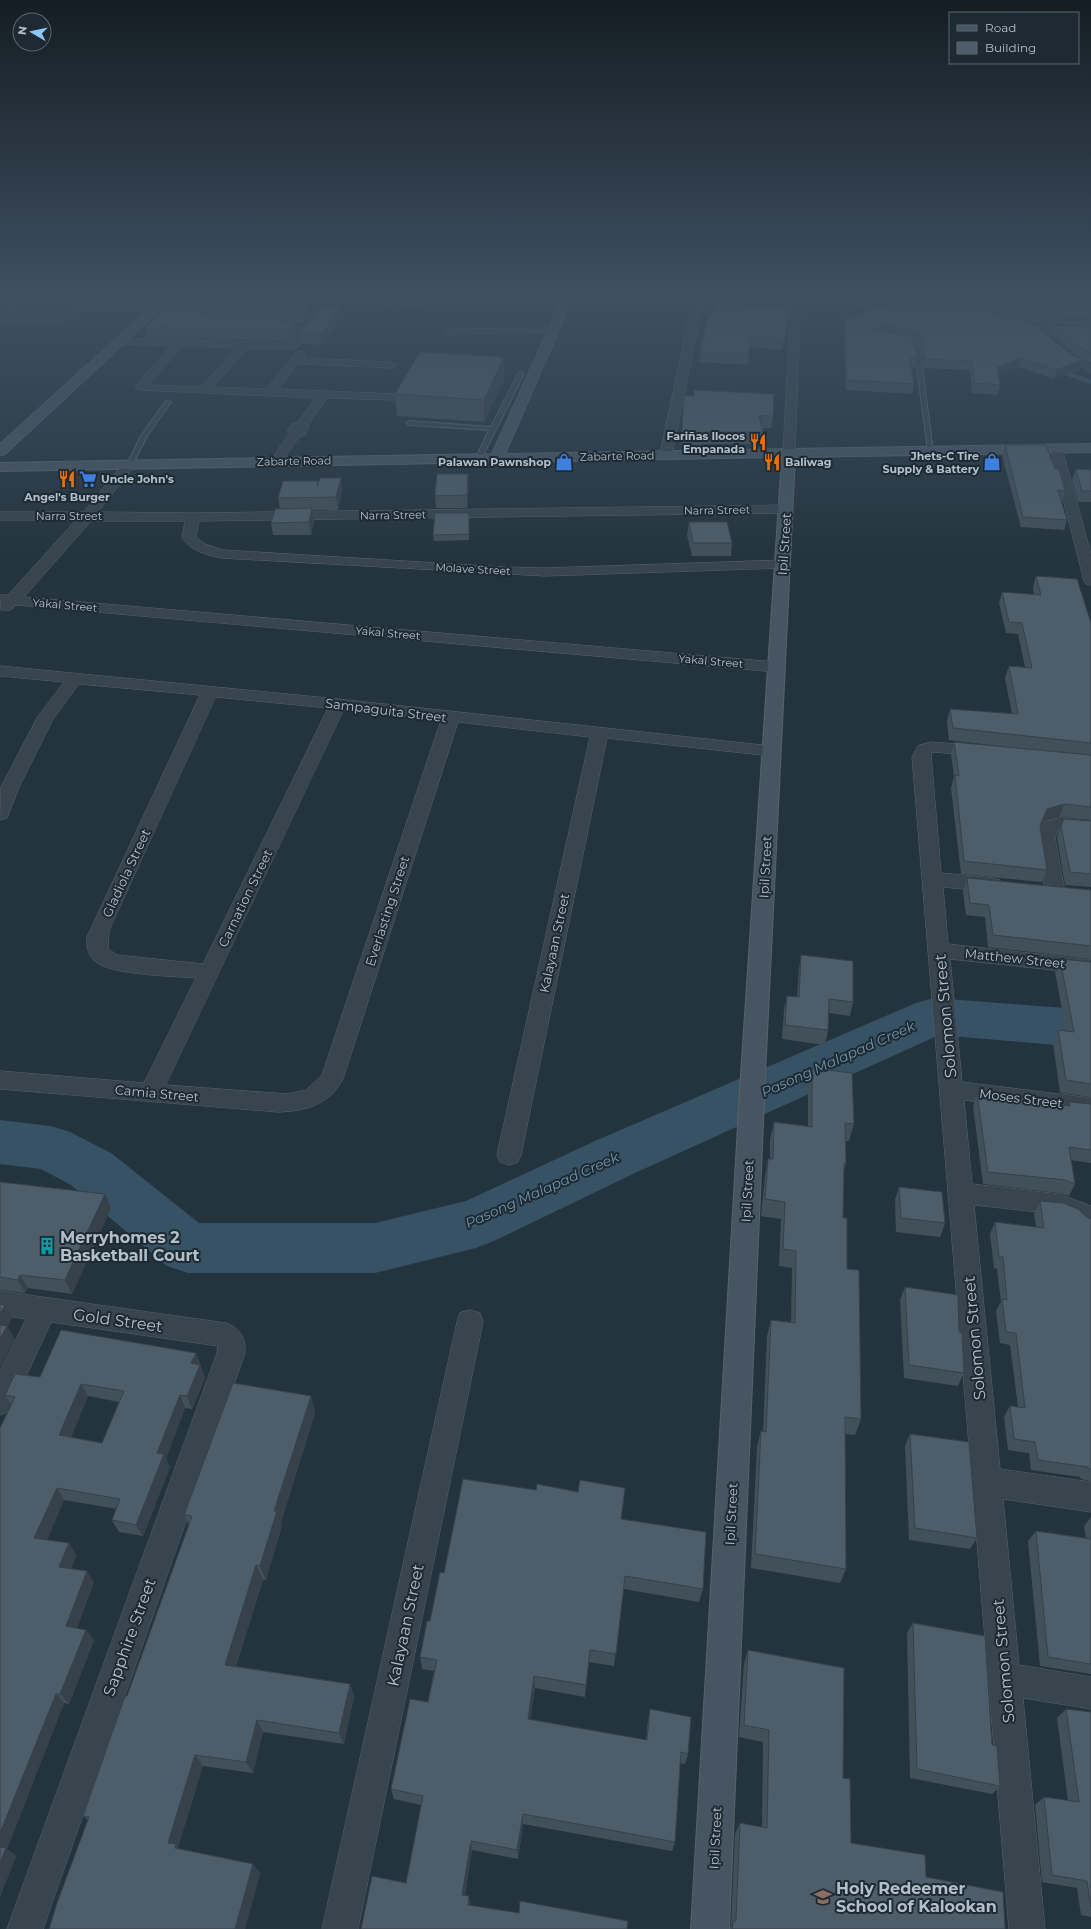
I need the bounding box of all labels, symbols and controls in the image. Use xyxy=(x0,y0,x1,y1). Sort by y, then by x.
north arrow xyxy=(12,12,52,52)
legend xyxy=(949,12,1079,64)
text: Road xyxy=(985,20,1016,35)
text: N xyxy=(15,25,30,36)
text: Building xyxy=(985,40,1036,55)
place label: Fariñas Ilocos Empanada xyxy=(666,429,745,456)
restaurant icon: Fariñas Ilocos Empanada xyxy=(748,432,768,452)
street label: Zabarte Road xyxy=(580,448,654,464)
place label: Jhets-C Tire Supply & Battery xyxy=(882,449,979,476)
shop icon: Palawan Pawnshop xyxy=(554,452,574,472)
restaurant icon: Baliwag xyxy=(762,452,782,472)
shop icon: Jhets-C Tire Supply & Battery xyxy=(982,452,1002,472)
street label: Zabarte Road xyxy=(257,453,331,469)
place label: Palawan Pawnshop xyxy=(438,455,551,469)
place label: Baliwag xyxy=(785,455,831,469)
restaurant icon: Angel's Burger xyxy=(57,469,77,489)
supermarket icon: Uncle John's xyxy=(78,469,98,489)
place label: Uncle John's xyxy=(101,472,174,486)
place label: Angel's Burger xyxy=(23,490,110,504)
street label: Narra Street xyxy=(684,502,751,518)
street label: Narra Street xyxy=(360,507,427,523)
street label: Narra Street xyxy=(36,509,103,523)
street label: Ipil Street xyxy=(774,512,794,576)
street label: Molave Street xyxy=(435,560,512,578)
street label: Yakal Street xyxy=(32,595,98,615)
street label: Yakal Street xyxy=(355,623,421,643)
street label: Yakal Street xyxy=(678,651,744,671)
street label: Sampaguita Street xyxy=(324,695,448,725)
street label: Gladiola Street xyxy=(99,826,153,920)
street label: Ipil Street xyxy=(755,835,775,899)
street label: Carnation Street xyxy=(214,847,276,949)
street label: Everlasting Street xyxy=(362,854,412,968)
street label: Kalayaan Street xyxy=(536,892,572,994)
street label: Matthew Street xyxy=(964,945,1066,971)
street label: Solomon Street xyxy=(931,953,960,1079)
water label: Pasong Malapad Creek xyxy=(758,1017,918,1101)
street label: Camia Street xyxy=(114,1081,200,1105)
street label: Moses Street xyxy=(978,1085,1064,1111)
water label: Pasong Malapad Creek xyxy=(462,1148,622,1232)
street label: Ipil Street xyxy=(737,1159,757,1223)
place label: Merryhomes 2 Basketball Court xyxy=(60,1228,200,1265)
building icon: Merryhomes 2 Basketball Court xyxy=(37,1236,57,1256)
street label: Solomon Street xyxy=(960,1275,989,1401)
street label: Gold Street xyxy=(72,1305,164,1336)
street label: Ipil Street xyxy=(721,1482,741,1546)
street label: Kalayaan Street xyxy=(383,1562,428,1688)
street label: Sapphire Street xyxy=(99,1575,160,1699)
street label: Solomon Street xyxy=(989,1598,1018,1724)
street label: Ipil Street xyxy=(705,1806,725,1870)
place label: Holy Redeemer School of Kalookan xyxy=(836,1879,997,1916)
school or university icon: Holy Redeemer School of Kalookan xyxy=(813,1887,833,1907)

